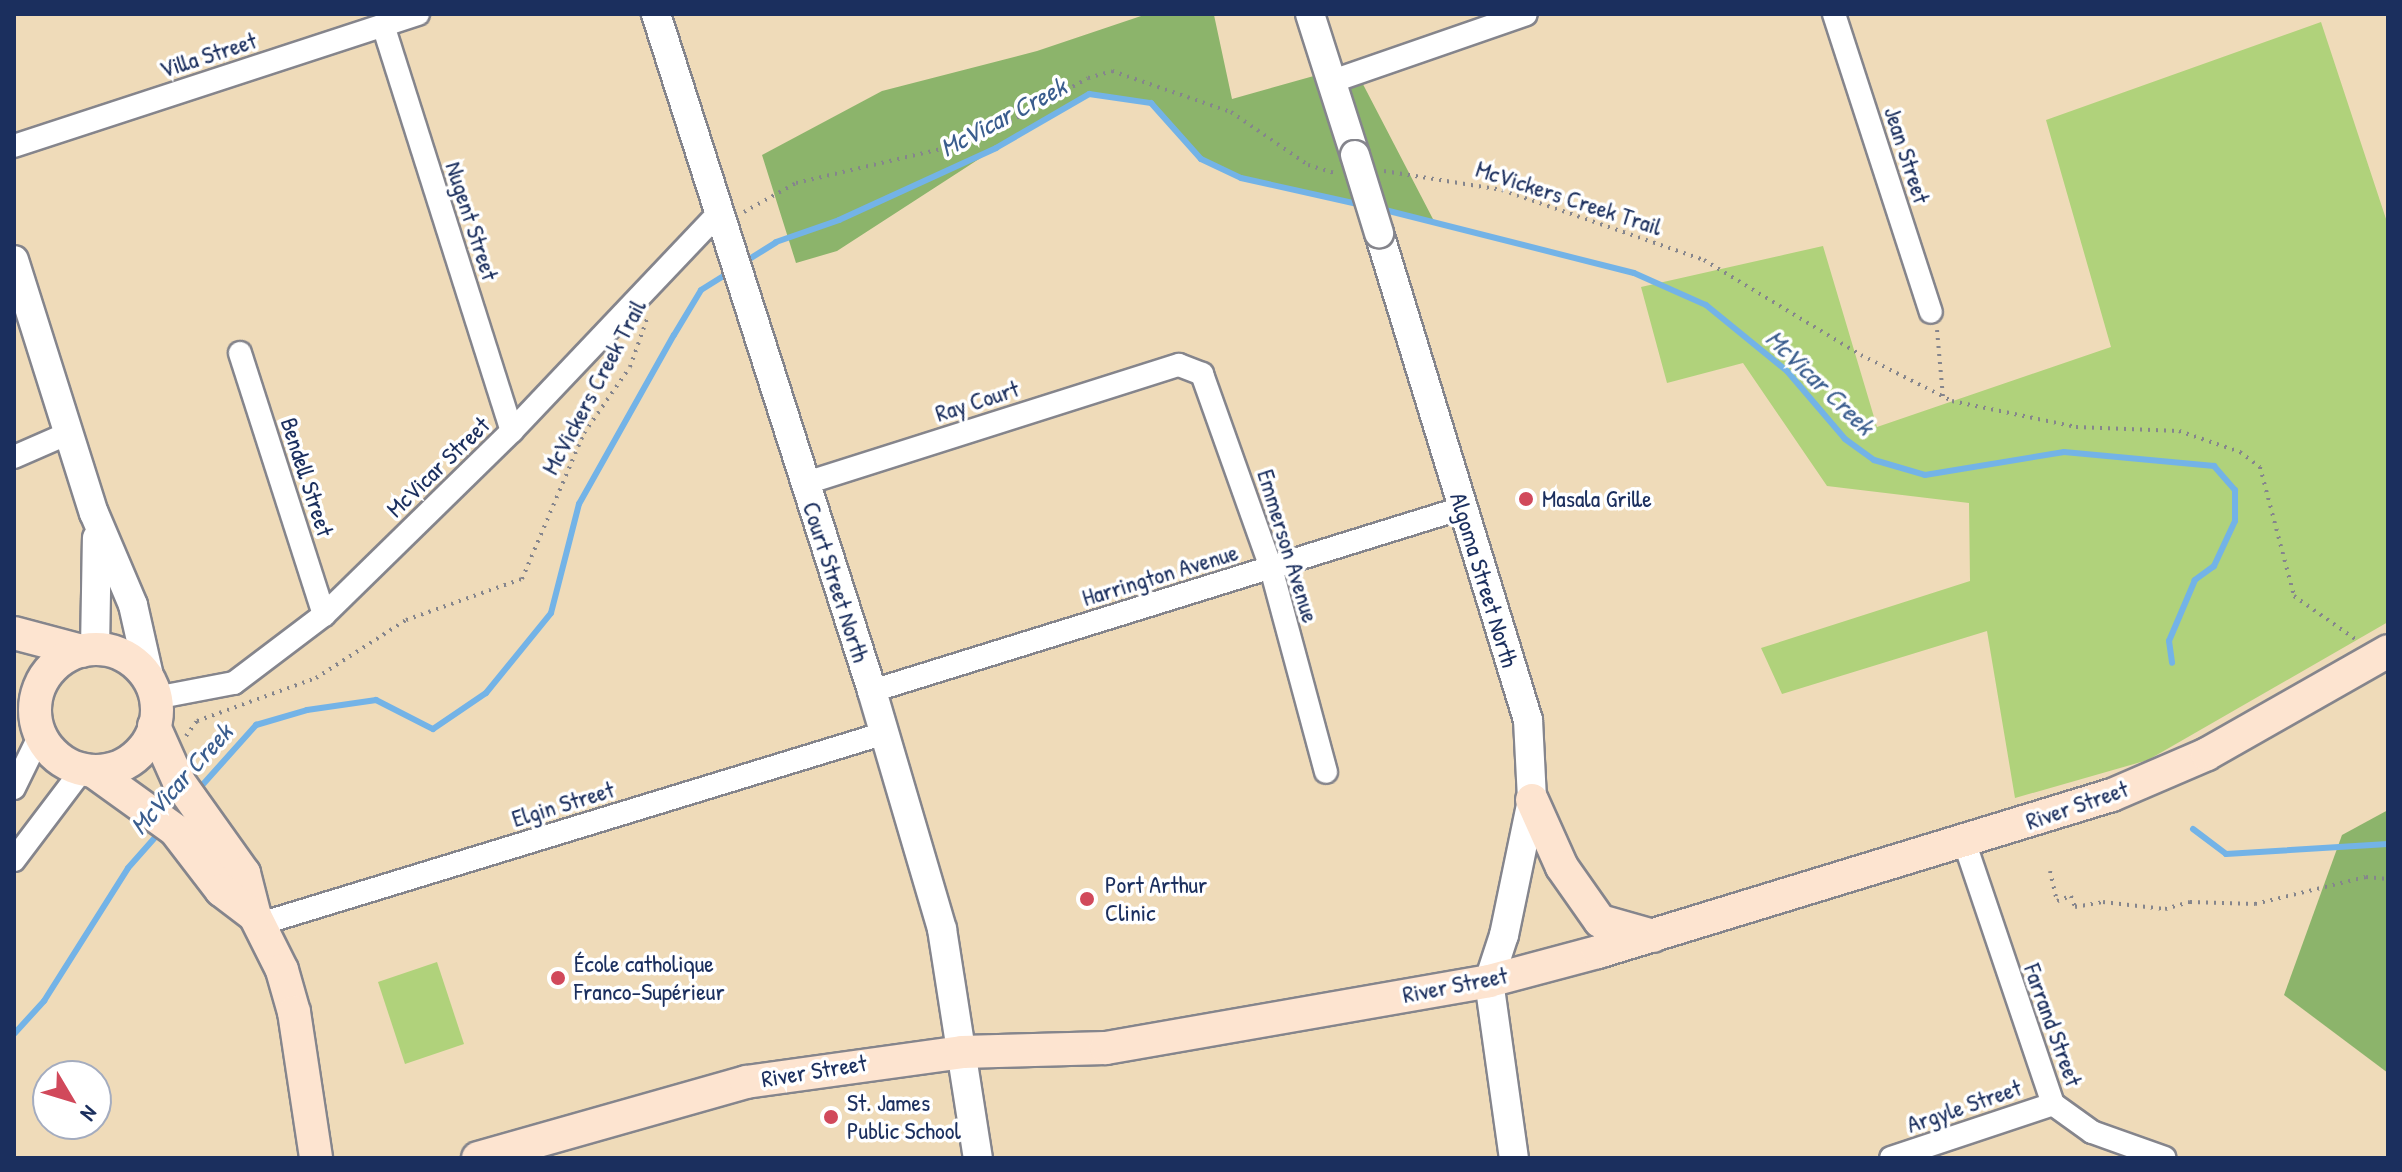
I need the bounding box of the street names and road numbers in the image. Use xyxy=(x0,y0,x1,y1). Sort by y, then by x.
street label: Villa Street xyxy=(156,26,260,84)
street label: Jean Street xyxy=(1878,103,1936,207)
street label: McVickers Creek Trail xyxy=(1472,154,1666,242)
street label: Nugent Street xyxy=(439,158,505,284)
street label: McVickers Creek Trail xyxy=(536,295,652,479)
street label: Ray Court xyxy=(932,374,1022,428)
street label: McVicar Street xyxy=(381,411,495,523)
street label: Bendell Street xyxy=(274,414,340,540)
street label: Emmerson Avenue xyxy=(1251,466,1325,626)
street label: Algoma Street North xyxy=(1444,489,1524,671)
street label: Court Street North xyxy=(797,498,875,666)
street label: Harrington Avenue xyxy=(1079,538,1241,612)
street label: River Street xyxy=(2022,774,2132,836)
street label: Elgin Street xyxy=(508,775,618,833)
street label: Farrand Street xyxy=(2018,960,2088,1090)
street label: River Street xyxy=(1400,961,1510,1009)
street label: River Street xyxy=(759,1048,869,1094)
street label: Argyle Street xyxy=(1903,1073,2025,1139)

